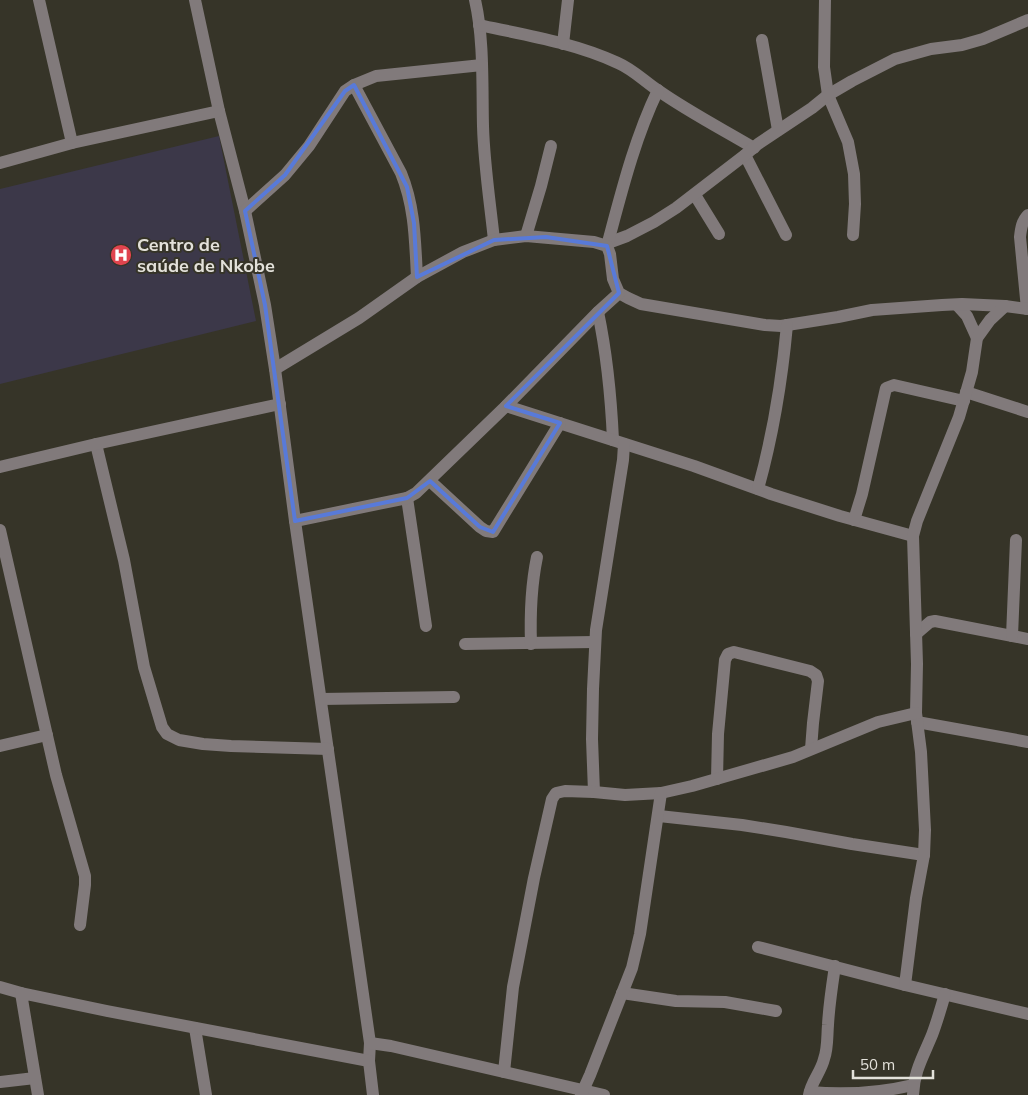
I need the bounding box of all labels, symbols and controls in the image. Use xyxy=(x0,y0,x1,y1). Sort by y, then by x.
place label: Centro de saúde de Nkobe xyxy=(137,233,275,277)
hospital icon: Centro de saúde de Nkobe xyxy=(109,243,133,267)
scale bar xyxy=(853,1048,933,1080)
text: 50 m xyxy=(860,1055,895,1074)

